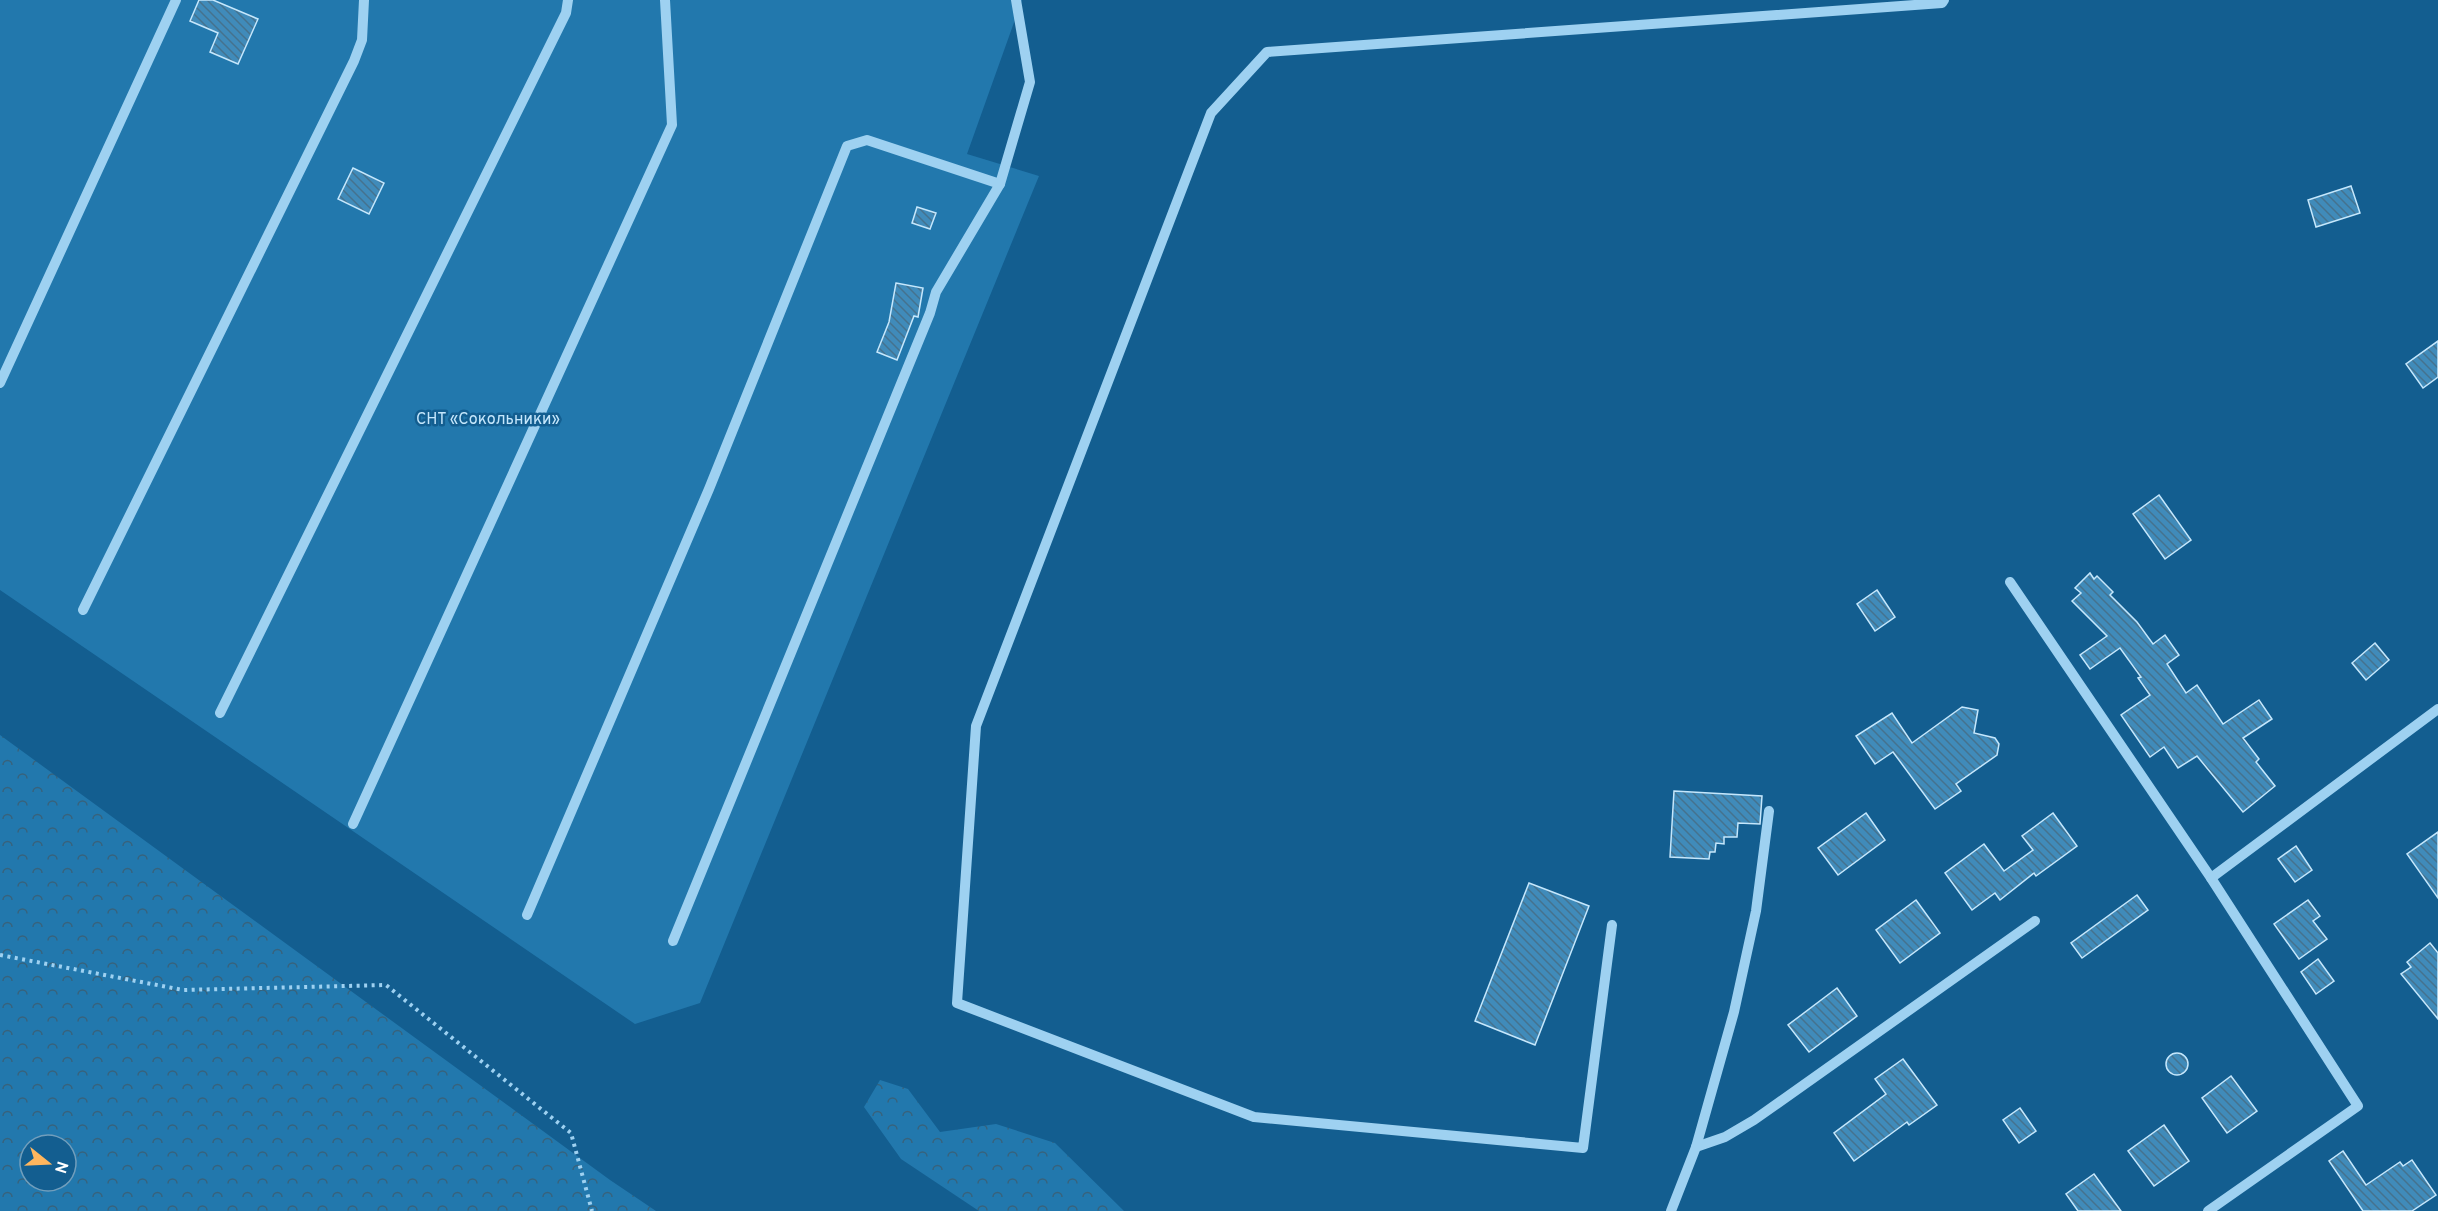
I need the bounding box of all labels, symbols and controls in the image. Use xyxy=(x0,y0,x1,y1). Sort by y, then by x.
park label: СНТ «Сокольники» xyxy=(416,410,560,430)
north arrow xyxy=(18,1133,78,1193)
text: N xyxy=(49,1158,72,1176)

